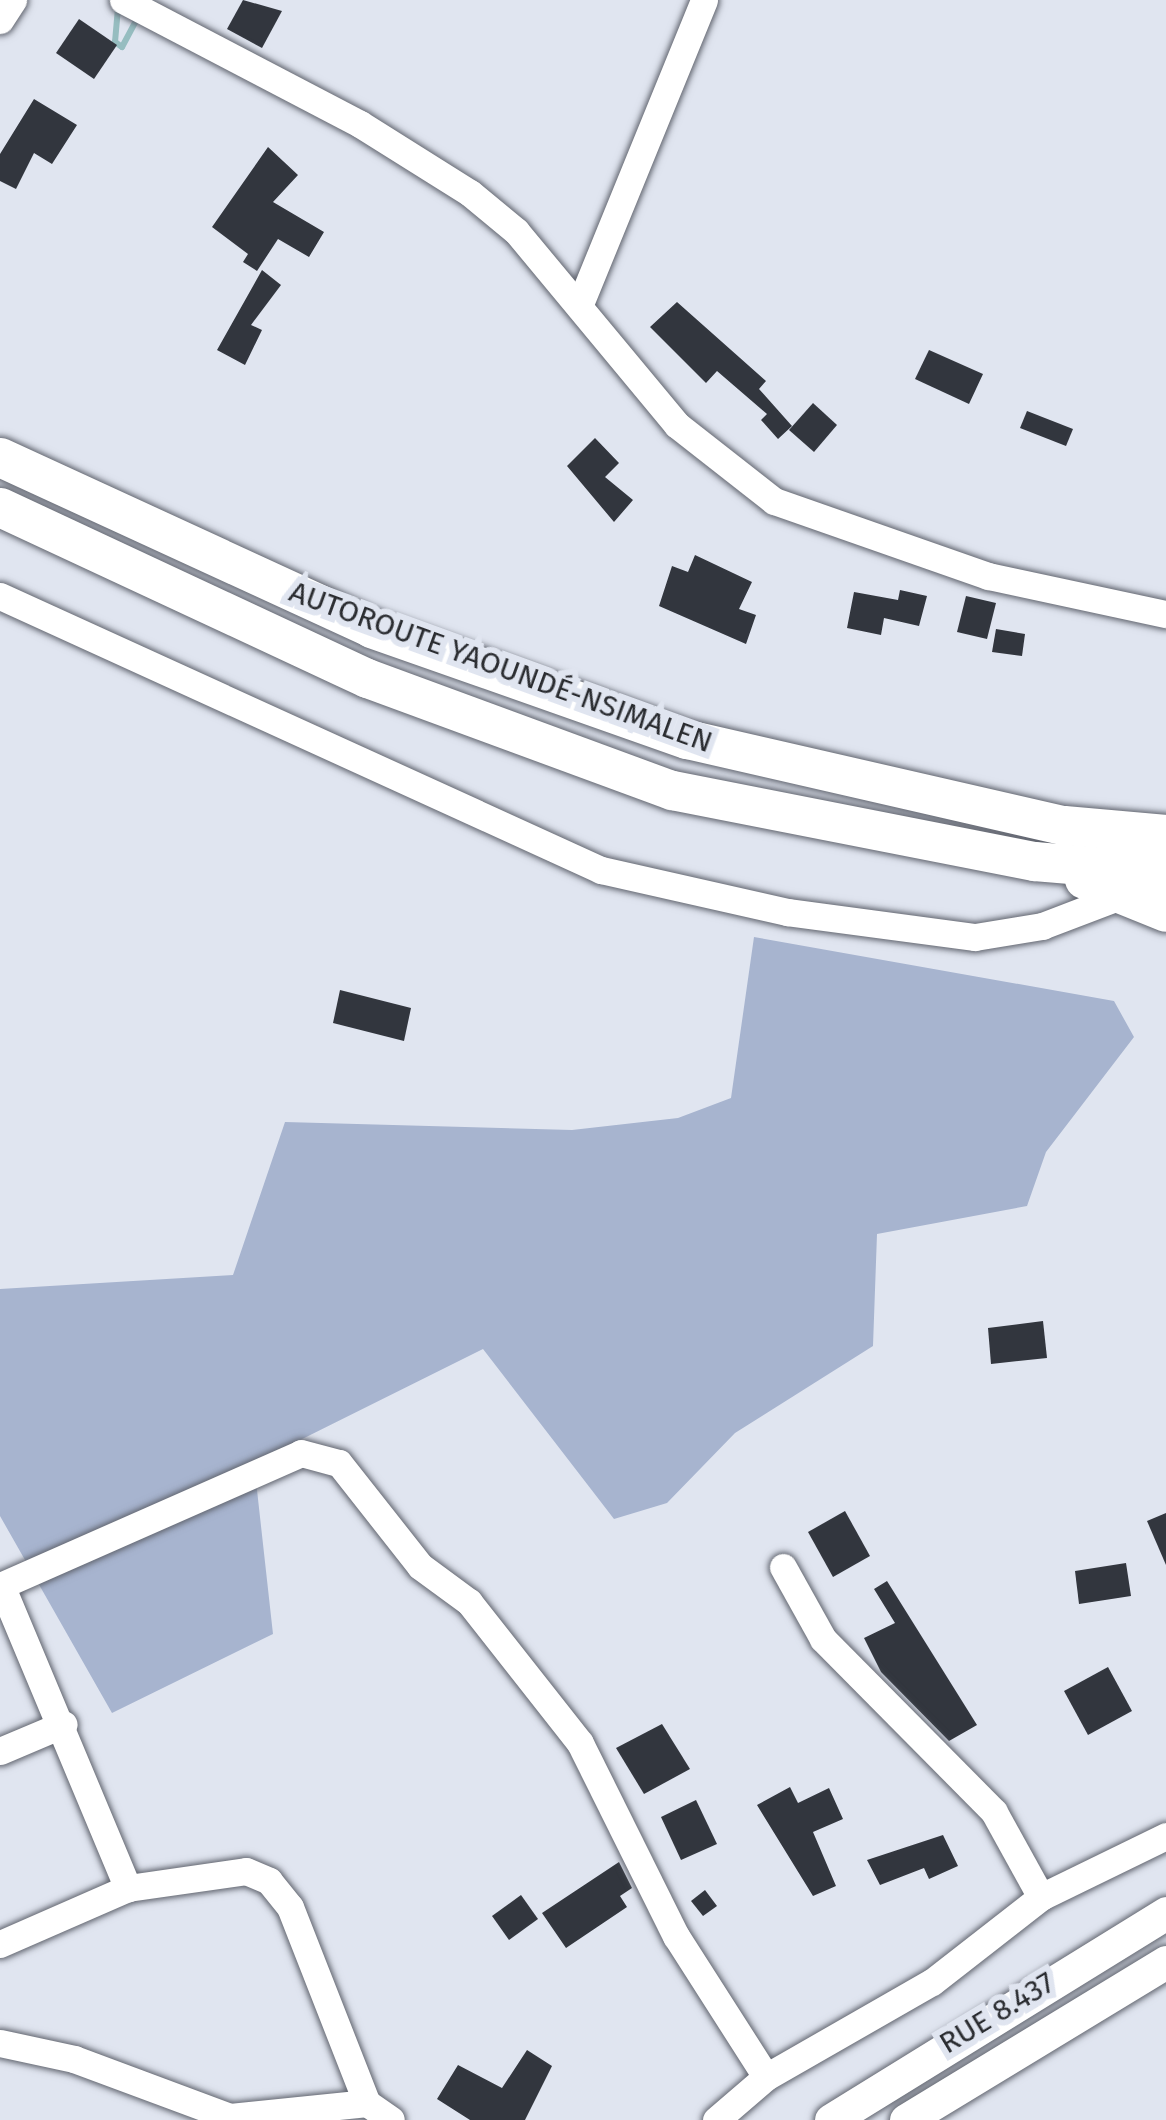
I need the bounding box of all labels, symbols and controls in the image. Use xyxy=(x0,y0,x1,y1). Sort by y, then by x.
street label: AUTOROUTE YAOUNDÉ-NSIMALEN xyxy=(285,574,717,760)
street label: RUE 8.437 xyxy=(933,1965,1061,2061)

